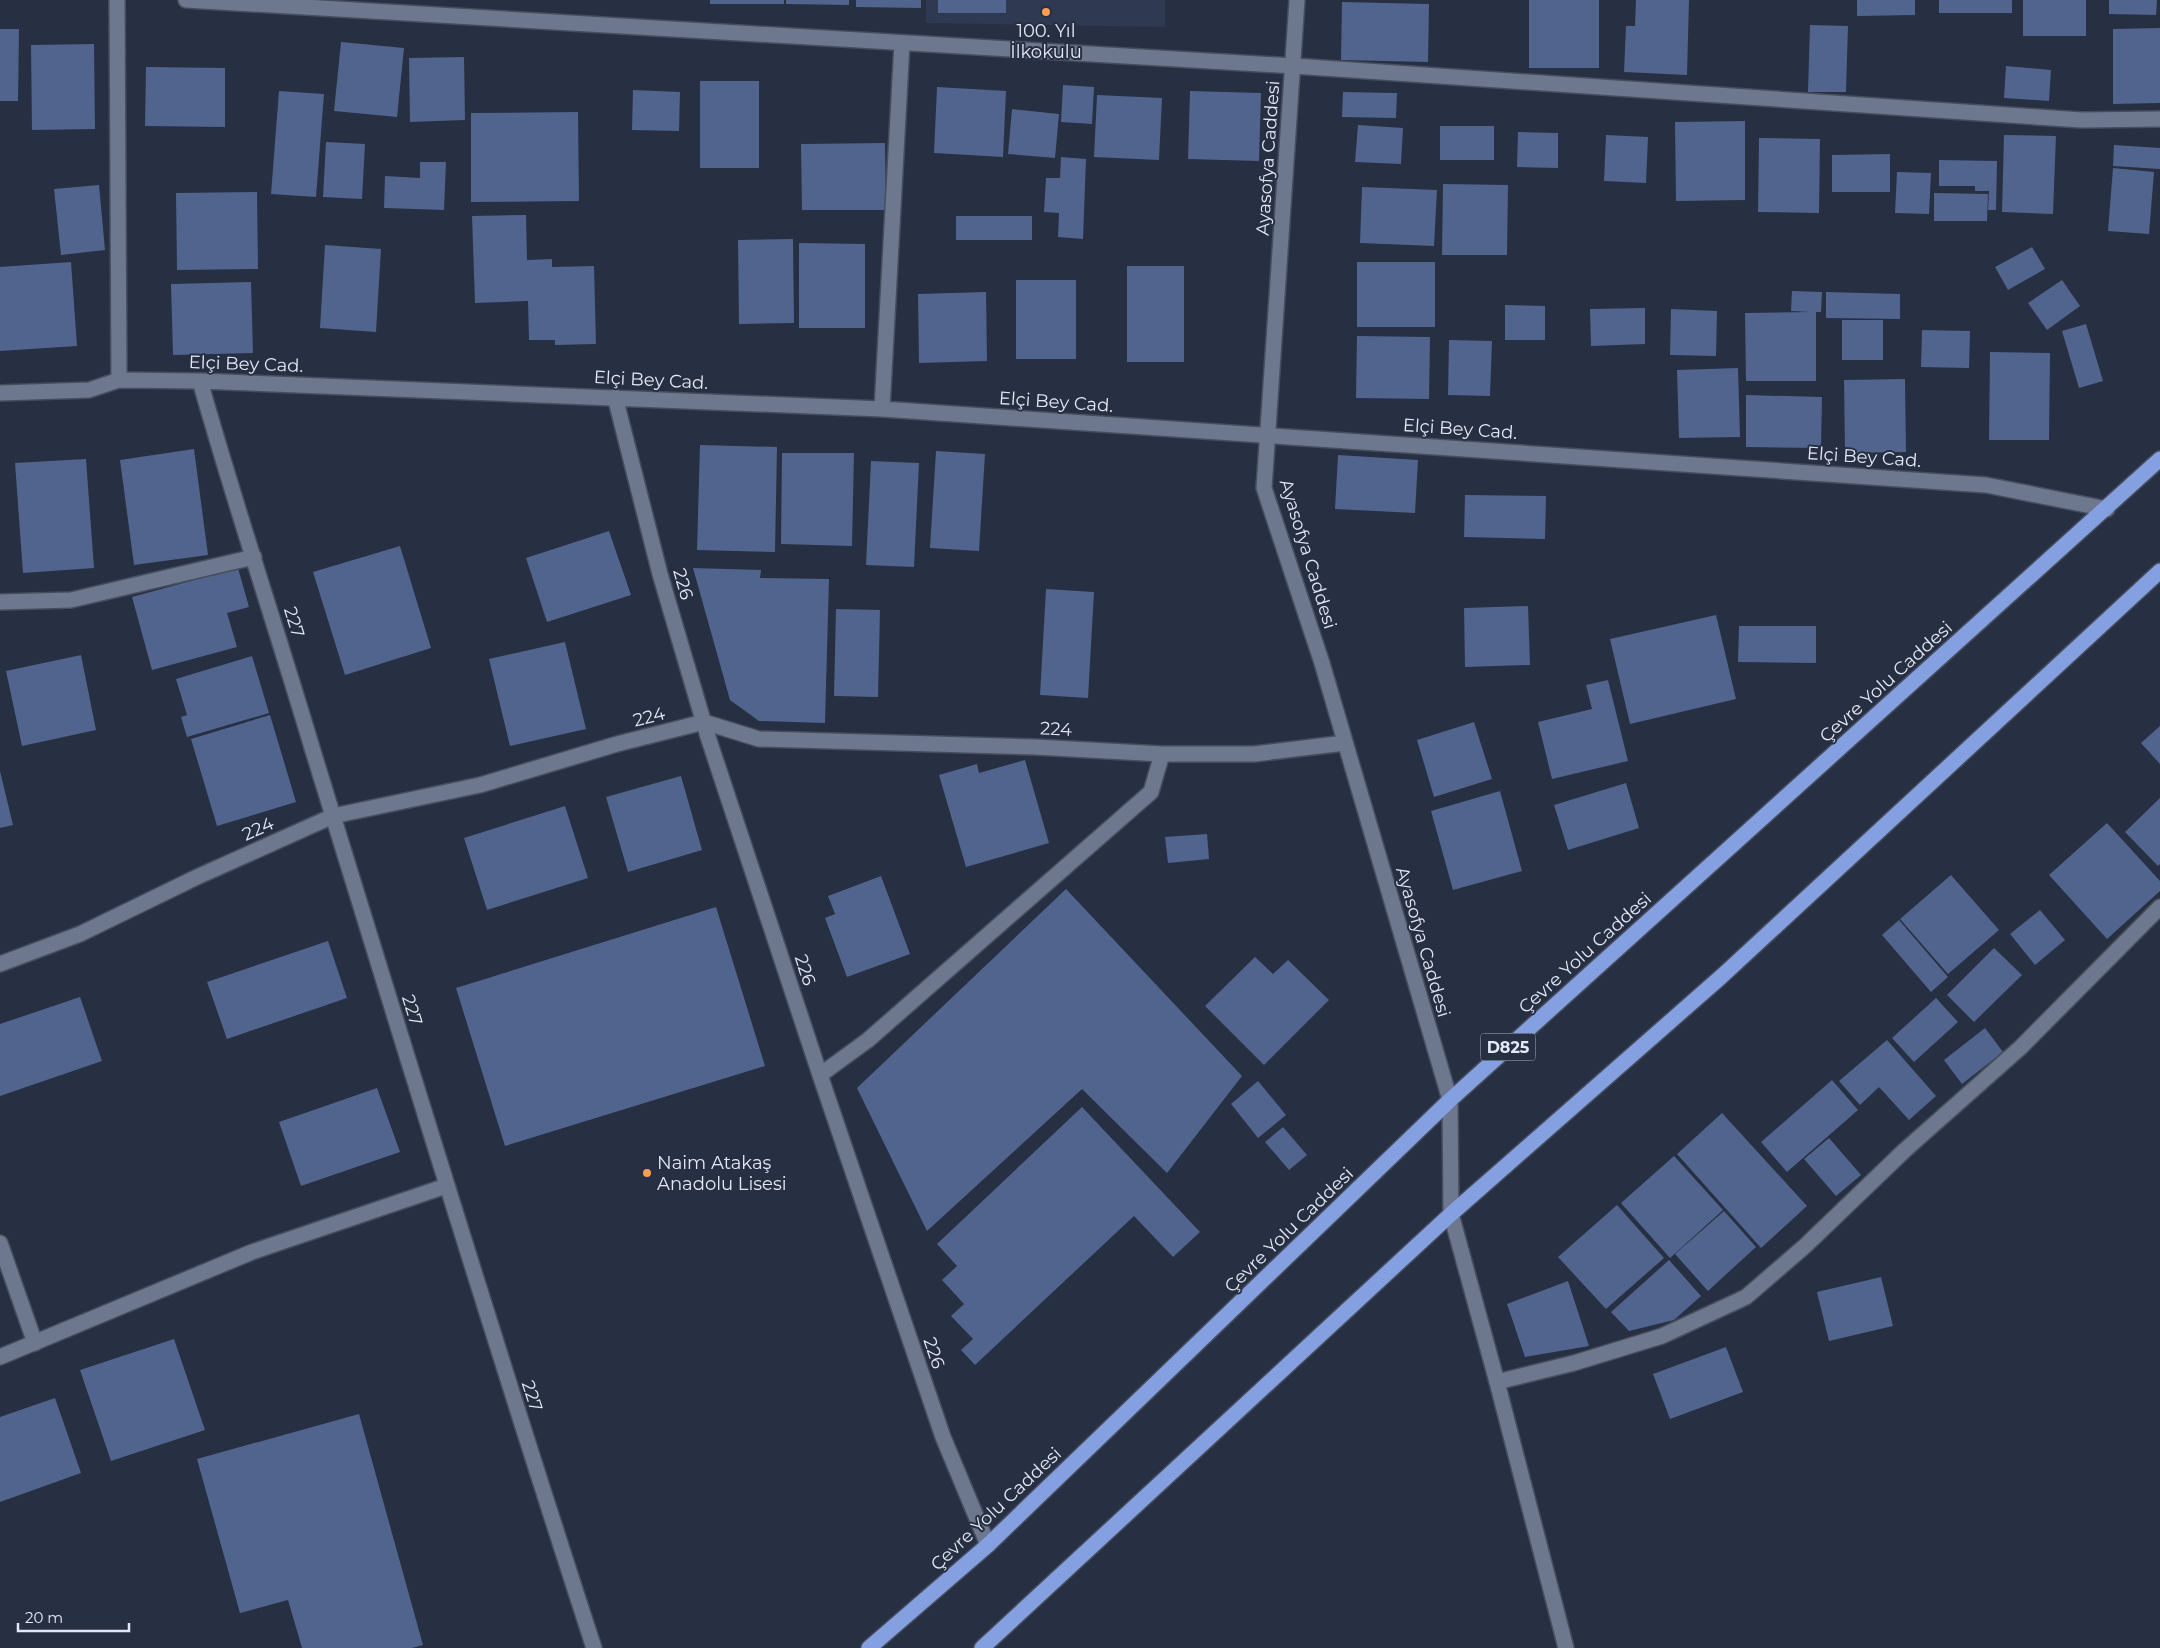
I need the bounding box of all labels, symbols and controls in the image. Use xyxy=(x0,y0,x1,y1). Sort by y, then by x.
marker: 100. Yıl İlkokulu xyxy=(1040,6,1052,18)
place label: 100. Yıl İlkokulu xyxy=(1010,20,1082,63)
street label: Ayasofya Caddesi xyxy=(1252,80,1284,236)
street label: Elçi Bey Cad. xyxy=(188,351,304,377)
street label: Elçi Bey Cad. xyxy=(593,366,709,394)
street label: Elçi Bey Cad. xyxy=(998,387,1114,417)
street label: Elçi Bey Cad. xyxy=(1402,414,1518,444)
street label: Elçi Bey Cad. xyxy=(1806,442,1922,472)
street label: Ayasofya Caddesi xyxy=(1275,476,1341,632)
street label: 226 xyxy=(668,566,698,602)
street label: 227 xyxy=(279,604,309,640)
street label: Çevre Yolu Caddesi xyxy=(1815,617,1957,747)
street label: 224 xyxy=(631,702,667,732)
street label: 224 xyxy=(1039,717,1073,741)
street label: 224 xyxy=(239,812,277,846)
street label: Ayasofya Caddesi xyxy=(1391,864,1455,1020)
street label: Çevre Yolu Caddesi xyxy=(1514,888,1656,1018)
street label: 226 xyxy=(790,952,820,988)
street label: 227 xyxy=(397,992,427,1028)
road number: D825 xyxy=(1480,1034,1536,1060)
place label: Naim Atakaş Anadolu Lisesi xyxy=(657,1152,787,1195)
street label: Çevre Yolu Caddesi xyxy=(1220,1163,1358,1297)
marker: Naim Atakaş Anadolu Lisesi xyxy=(641,1167,653,1179)
street label: 226 xyxy=(918,1335,950,1371)
street label: 227 xyxy=(517,1378,547,1414)
street label: Çevre Yolu Caddesi xyxy=(926,1443,1066,1575)
scale bar xyxy=(18,1600,129,1632)
text: 20 m xyxy=(25,1608,63,1627)

